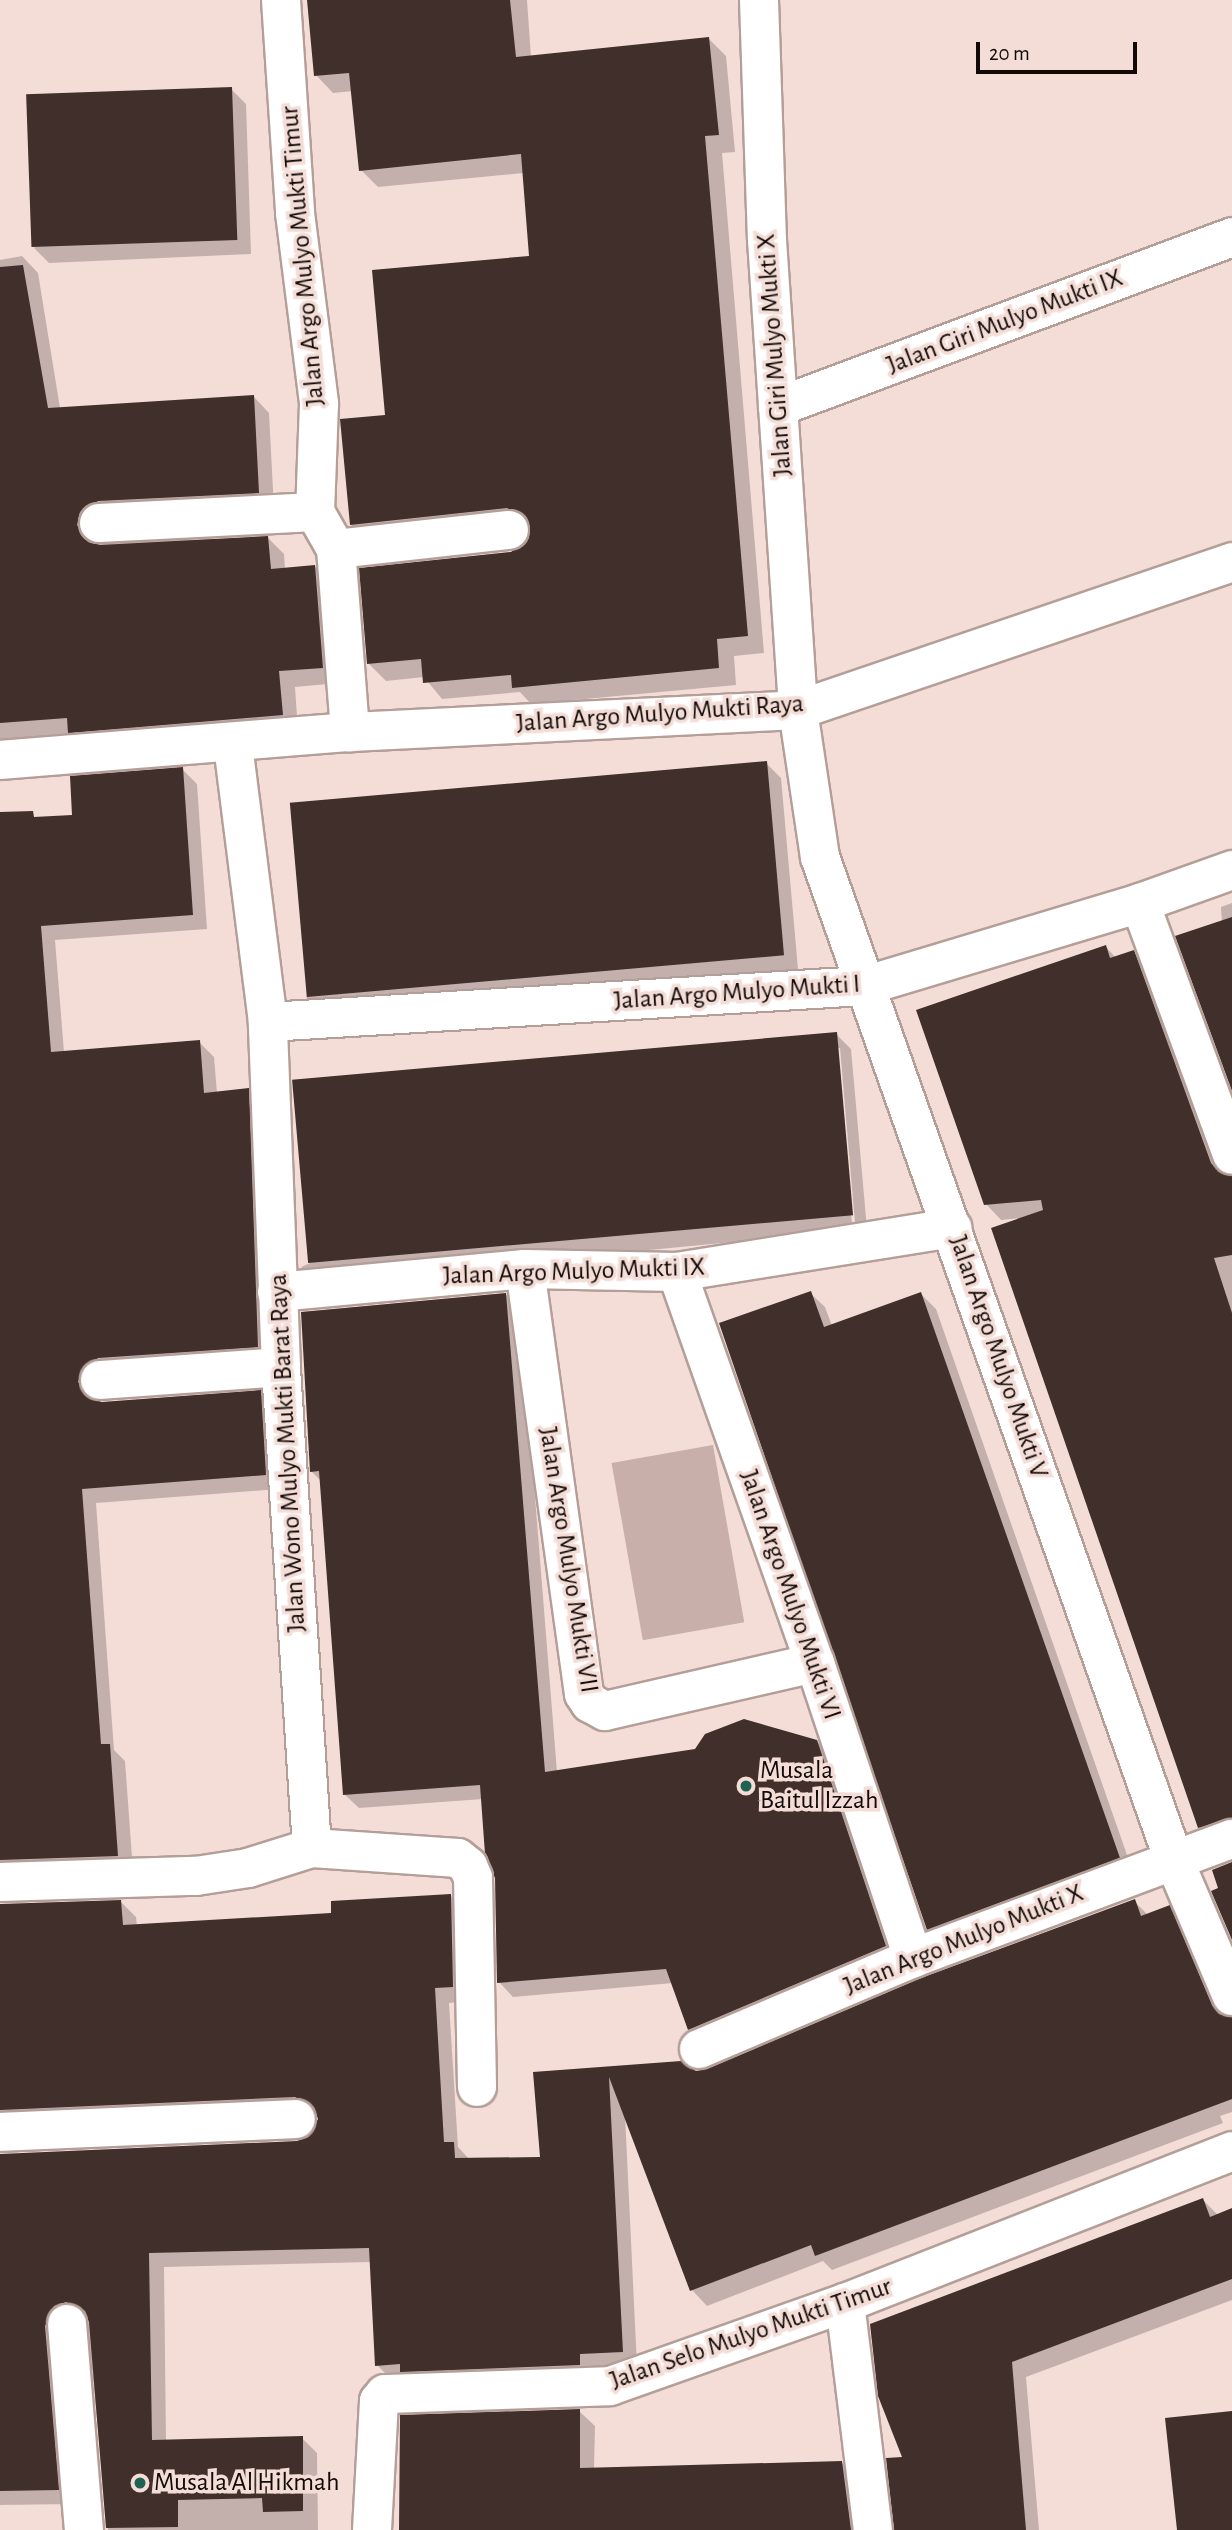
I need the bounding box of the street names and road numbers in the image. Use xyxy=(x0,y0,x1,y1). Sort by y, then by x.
street label: Jalan Argo Mulyo Mukti Timur xyxy=(274,105,332,407)
street label: Jalan Giri Mulyo Mukti X xyxy=(751,233,799,477)
street label: Jalan Giri Mulyo Mukti IX xyxy=(883,263,1127,381)
street label: Jalan Argo Mulyo Mukti Raya xyxy=(515,688,805,740)
street label: Jalan Argo Mulyo Mukti I xyxy=(613,969,861,1017)
street label: Jalan Argo Mulyo Mukti V xyxy=(942,1232,1054,1482)
street label: Jalan Argo Mulyo Mukti IX xyxy=(442,1252,706,1292)
street label: Jalan Wono Mulyo Mukti Barat Raya xyxy=(263,1273,313,1633)
street label: Jalan Argo Mulyo Mukti VII xyxy=(532,1425,604,1695)
street label: Jalan Argo Mulyo Mukti VI xyxy=(733,1466,847,1724)
street label: Jalan Argo Mulyo Mukti X xyxy=(840,1878,1088,2002)
street label: Jalan Selo Mulyo Mukti Timur xyxy=(606,2271,896,2397)

